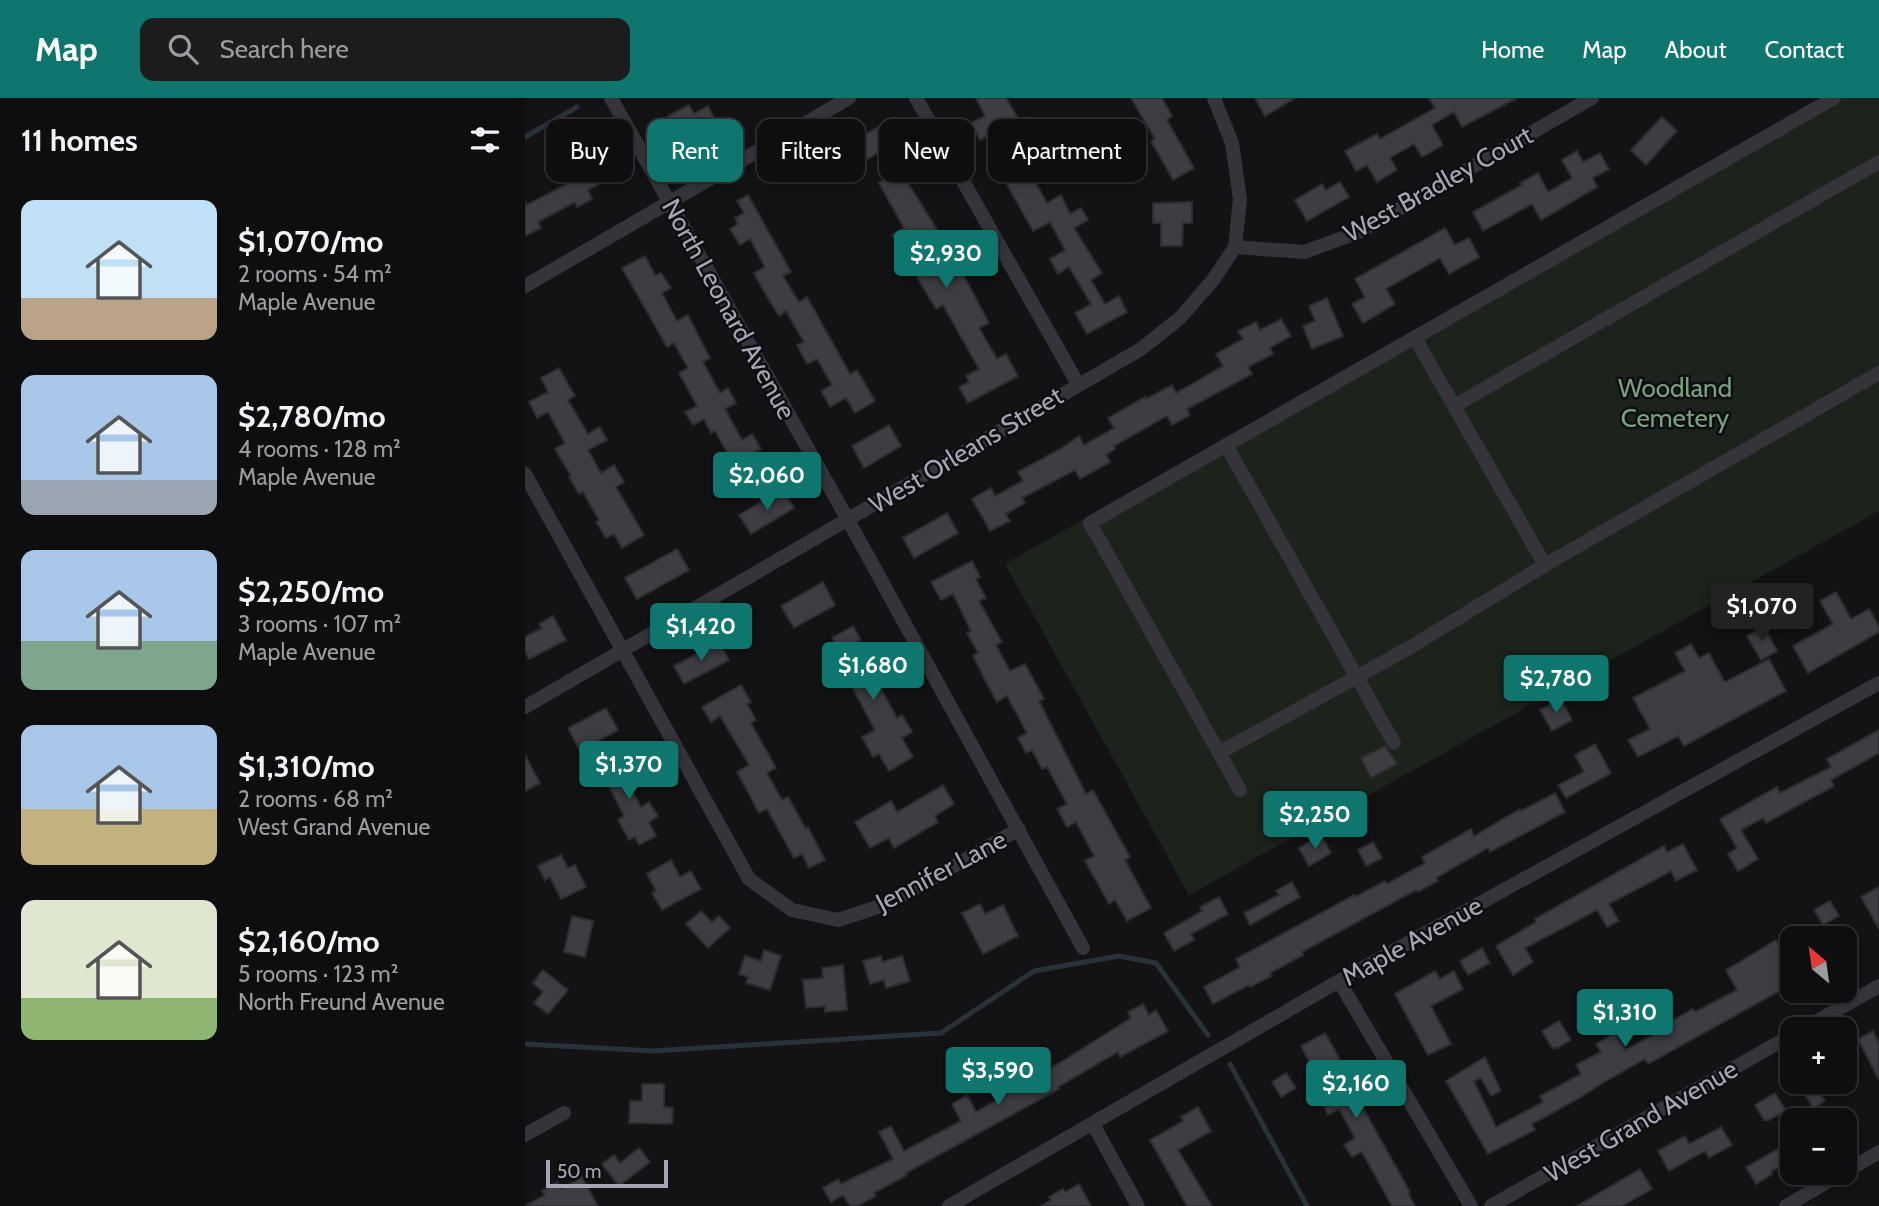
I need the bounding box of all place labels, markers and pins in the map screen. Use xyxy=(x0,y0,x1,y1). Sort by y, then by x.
pin: $2,930 xyxy=(889,230,1003,290)
pin: $2,060 xyxy=(710,452,824,512)
pin: $1,070 xyxy=(1705,584,1819,643)
pin: $1,420 xyxy=(644,603,758,663)
pin: $1,680 xyxy=(816,642,930,702)
pin: $2,780 xyxy=(1499,656,1613,715)
pin: $1,370 xyxy=(572,742,686,801)
pin: $2,250 xyxy=(1258,792,1372,851)
pin: $1,310 xyxy=(1568,990,1682,1049)
pin: $3,590 xyxy=(941,1048,1055,1107)
pin: $2,160 xyxy=(1299,1060,1413,1120)

